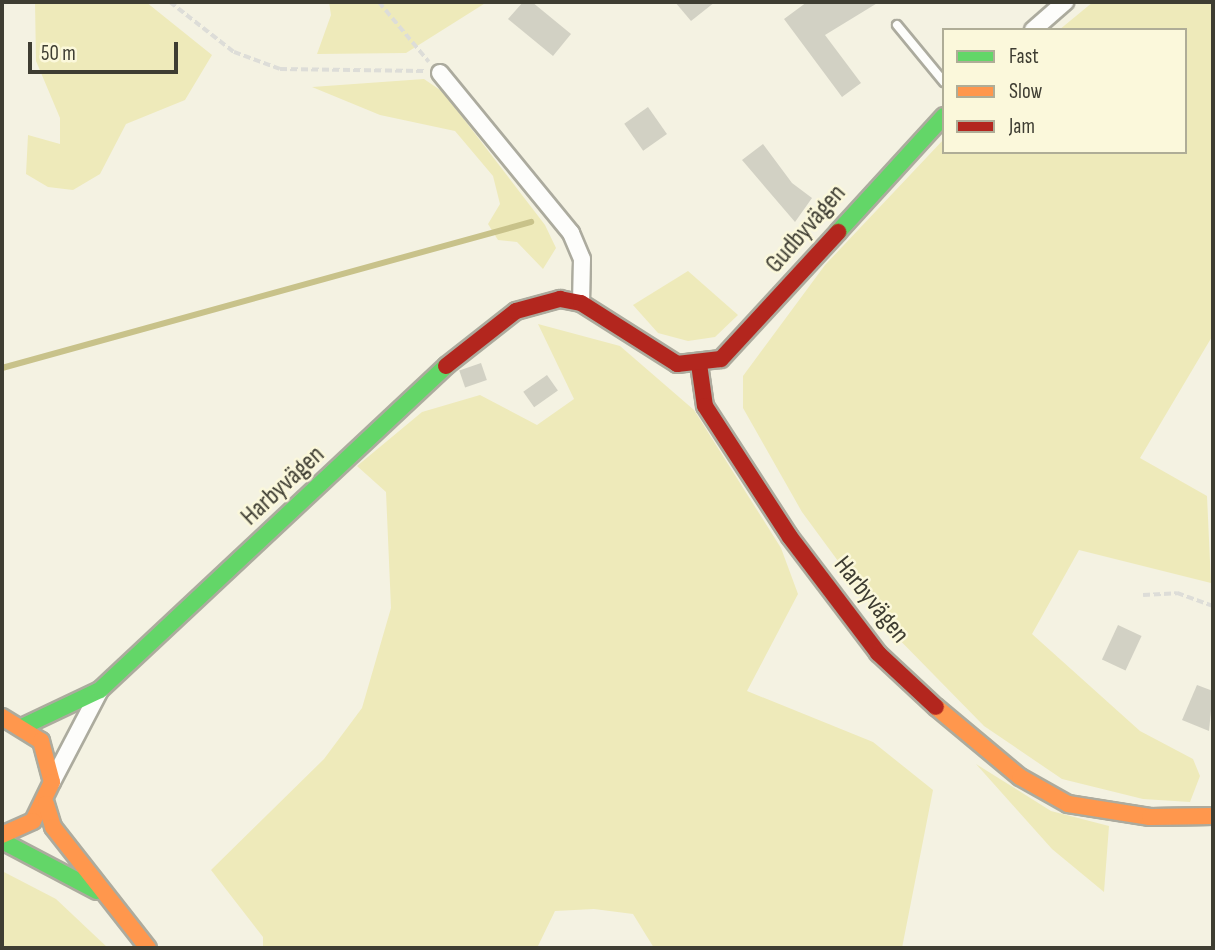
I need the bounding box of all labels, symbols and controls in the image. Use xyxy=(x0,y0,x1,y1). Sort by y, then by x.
scale bar xyxy=(32,28,182,72)
legend xyxy=(942,28,1187,154)
text: 50 m xyxy=(41,41,76,66)
text: Fast xyxy=(1009,44,1039,69)
text: Slow xyxy=(1009,79,1042,104)
text: Jam xyxy=(1009,114,1035,139)
street label: Gudbyvägen xyxy=(759,178,853,280)
street label: Harbyvägen xyxy=(235,440,331,532)
street label: Harbyvägen xyxy=(827,550,915,650)

